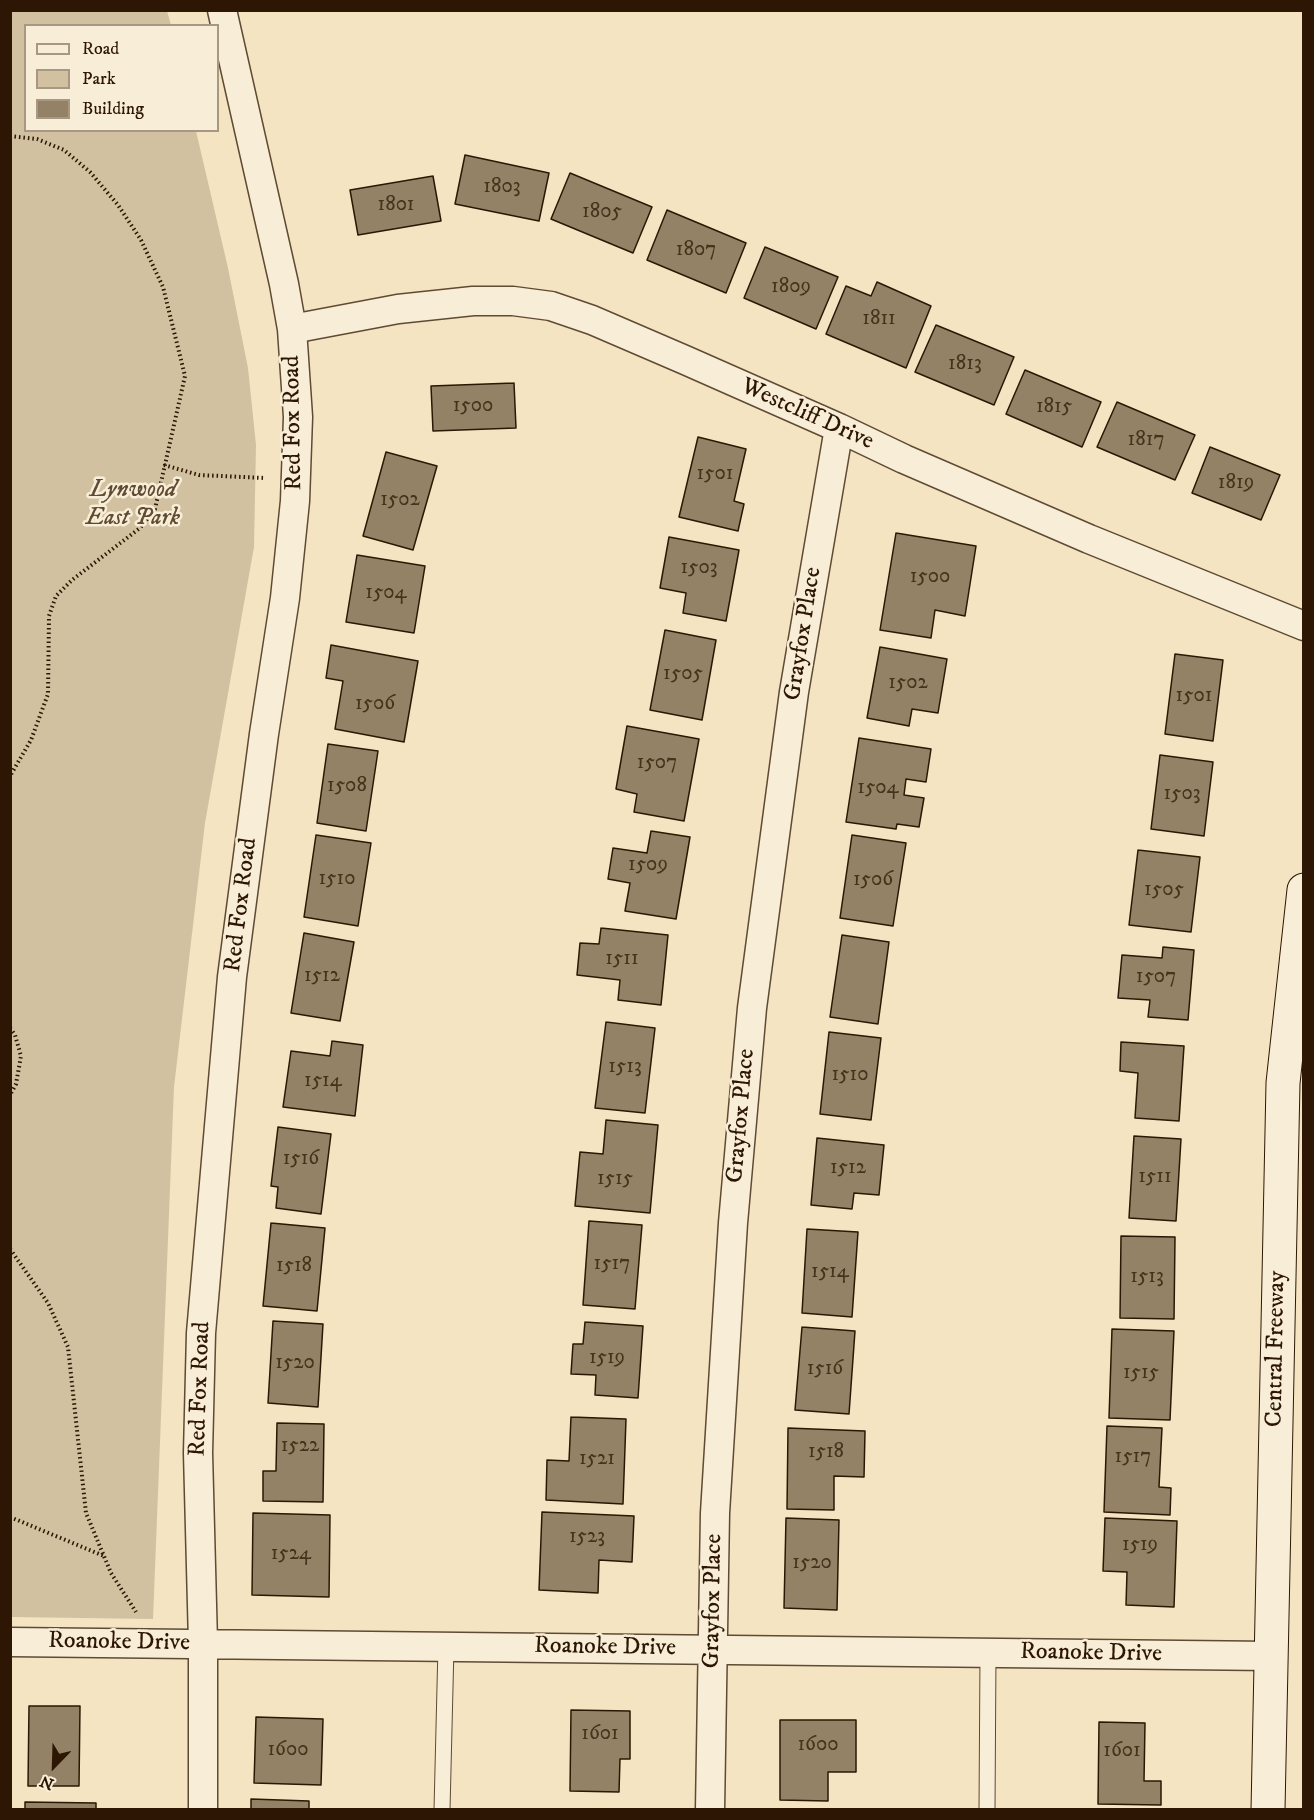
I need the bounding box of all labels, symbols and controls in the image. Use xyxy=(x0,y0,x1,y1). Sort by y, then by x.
legend xyxy=(24,24,219,132)
text: Road xyxy=(82,38,119,60)
text: Park xyxy=(82,68,116,90)
text: Building xyxy=(82,98,144,120)
house number: 1803 xyxy=(483,175,521,201)
house number: 1801 xyxy=(377,193,415,219)
house number: 1805 xyxy=(582,200,622,226)
house number: 1807 xyxy=(676,238,716,264)
house number: 1809 xyxy=(771,275,811,301)
house number: 1811 xyxy=(862,307,896,333)
house number: 1813 xyxy=(948,352,982,378)
street label: Red Fox Road xyxy=(278,355,310,491)
street label: Westcliff Drive xyxy=(736,373,878,457)
house number: 1500 xyxy=(453,394,493,420)
house number: 1815 xyxy=(1036,395,1072,421)
house number: 1817 xyxy=(1128,428,1164,454)
house number: 1501 xyxy=(697,462,733,488)
house number: 1819 xyxy=(1218,471,1254,497)
park label: Lynwood East Park xyxy=(86,477,180,533)
house number: 1502 xyxy=(380,488,420,514)
house number: 1503 xyxy=(680,556,718,582)
street label: Grayfox Place xyxy=(779,565,829,703)
house number: 1500 xyxy=(910,565,950,591)
house number: 1504 xyxy=(365,581,407,607)
house number: 1505 xyxy=(663,662,703,688)
house number: 1502 xyxy=(888,671,928,697)
house number: 1501 xyxy=(1176,684,1212,710)
house number: 1506 xyxy=(355,692,395,718)
house number: 1507 xyxy=(637,751,677,777)
house number: 1508 xyxy=(327,774,367,800)
house number: 1504 xyxy=(857,776,899,802)
house number: 1503 xyxy=(1163,782,1201,808)
street label: Red Fox Road xyxy=(219,836,265,974)
house number: 1509 xyxy=(628,853,668,879)
house number: 1510 xyxy=(319,867,355,893)
house number: 1506 xyxy=(853,868,893,894)
house number: 1505 xyxy=(1144,878,1184,904)
house number: 1511 xyxy=(605,947,639,973)
house number: 1512 xyxy=(304,964,340,990)
house number: 1507 xyxy=(1136,965,1176,991)
street label: Grayfox Place xyxy=(722,1048,762,1184)
house number: 1513 xyxy=(608,1055,642,1081)
house number: 1510 xyxy=(832,1063,868,1089)
house number: 1514 xyxy=(304,1069,342,1095)
house number: 1516 xyxy=(283,1147,319,1173)
house number: 1512 xyxy=(830,1156,866,1182)
house number: 1511 xyxy=(1138,1165,1172,1191)
house number: 1515 xyxy=(597,1167,633,1193)
house number: 1517 xyxy=(594,1252,630,1278)
house number: 1518 xyxy=(276,1254,312,1280)
house number: 1514 xyxy=(811,1260,849,1286)
house number: 1513 xyxy=(1130,1265,1164,1291)
street label: Central Freeway xyxy=(1261,1270,1293,1428)
street label: Red Fox Road xyxy=(184,1321,218,1457)
house number: 1519 xyxy=(589,1346,625,1372)
house number: 1520 xyxy=(275,1351,315,1377)
house number: 1516 xyxy=(807,1357,843,1383)
house number: 1515 xyxy=(1123,1361,1159,1387)
house number: 1522 xyxy=(281,1434,319,1460)
house number: 1518 xyxy=(808,1440,844,1466)
house number: 1517 xyxy=(1115,1445,1151,1471)
house number: 1521 xyxy=(579,1447,615,1473)
house number: 1523 xyxy=(569,1525,605,1551)
street label: Grayfox Place xyxy=(698,1533,730,1669)
house number: 1519 xyxy=(1122,1533,1158,1559)
house number: 1524 xyxy=(271,1542,311,1568)
house number: 1520 xyxy=(792,1551,832,1577)
street label: Roanoke Drive xyxy=(48,1627,190,1659)
street label: Roanoke Drive xyxy=(534,1632,676,1664)
street label: Roanoke Drive xyxy=(1020,1638,1162,1670)
house number: 1601 xyxy=(581,1722,619,1748)
house number: 1600 xyxy=(797,1733,839,1759)
north arrow xyxy=(24,1736,84,1796)
house number: 1600 xyxy=(267,1738,309,1764)
house number: 1601 xyxy=(1103,1739,1141,1765)
text: N xyxy=(37,1771,57,1794)

